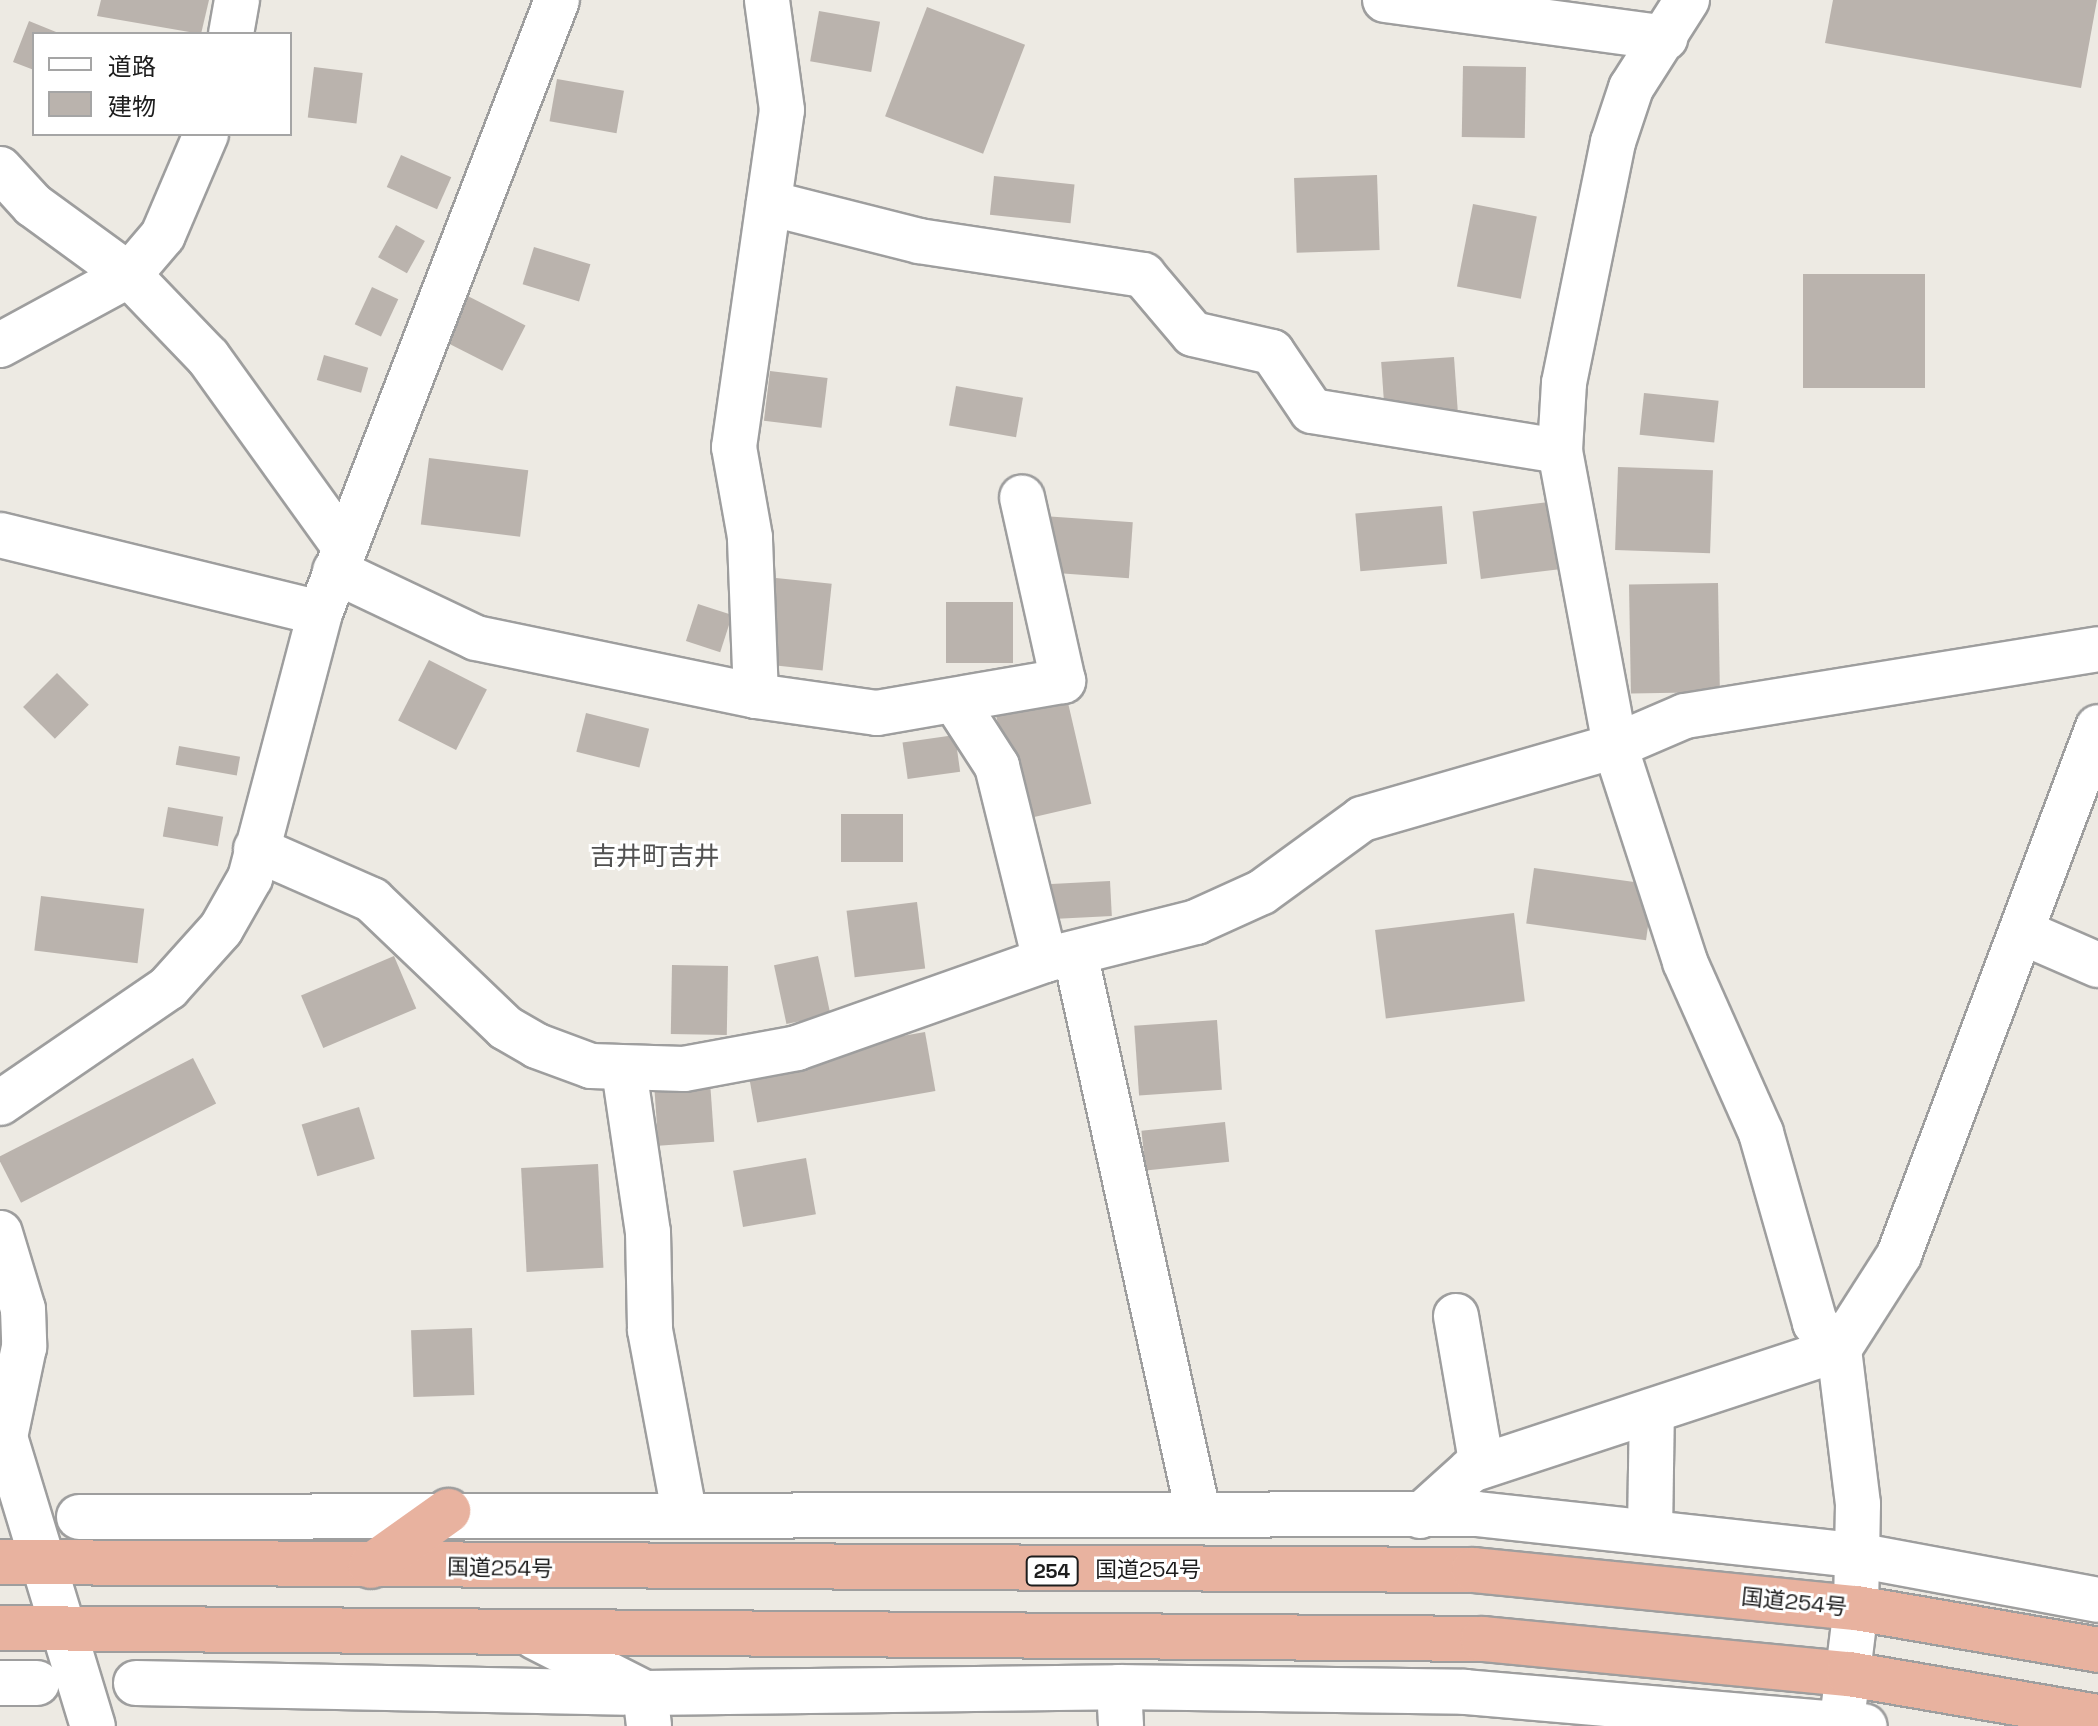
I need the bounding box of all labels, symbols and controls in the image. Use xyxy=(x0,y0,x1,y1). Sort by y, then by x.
legend xyxy=(32,32,292,136)
text: 道路 xyxy=(108,51,156,82)
text: 建物 xyxy=(108,91,156,122)
district label: 吉井町吉井 xyxy=(590,841,720,873)
street label: 国道254号 xyxy=(447,1554,553,1582)
road number: 254 xyxy=(1024,1555,1080,1587)
street label: 国道254号 xyxy=(1095,1557,1201,1583)
street label: 国道254号 xyxy=(1740,1583,1848,1621)

